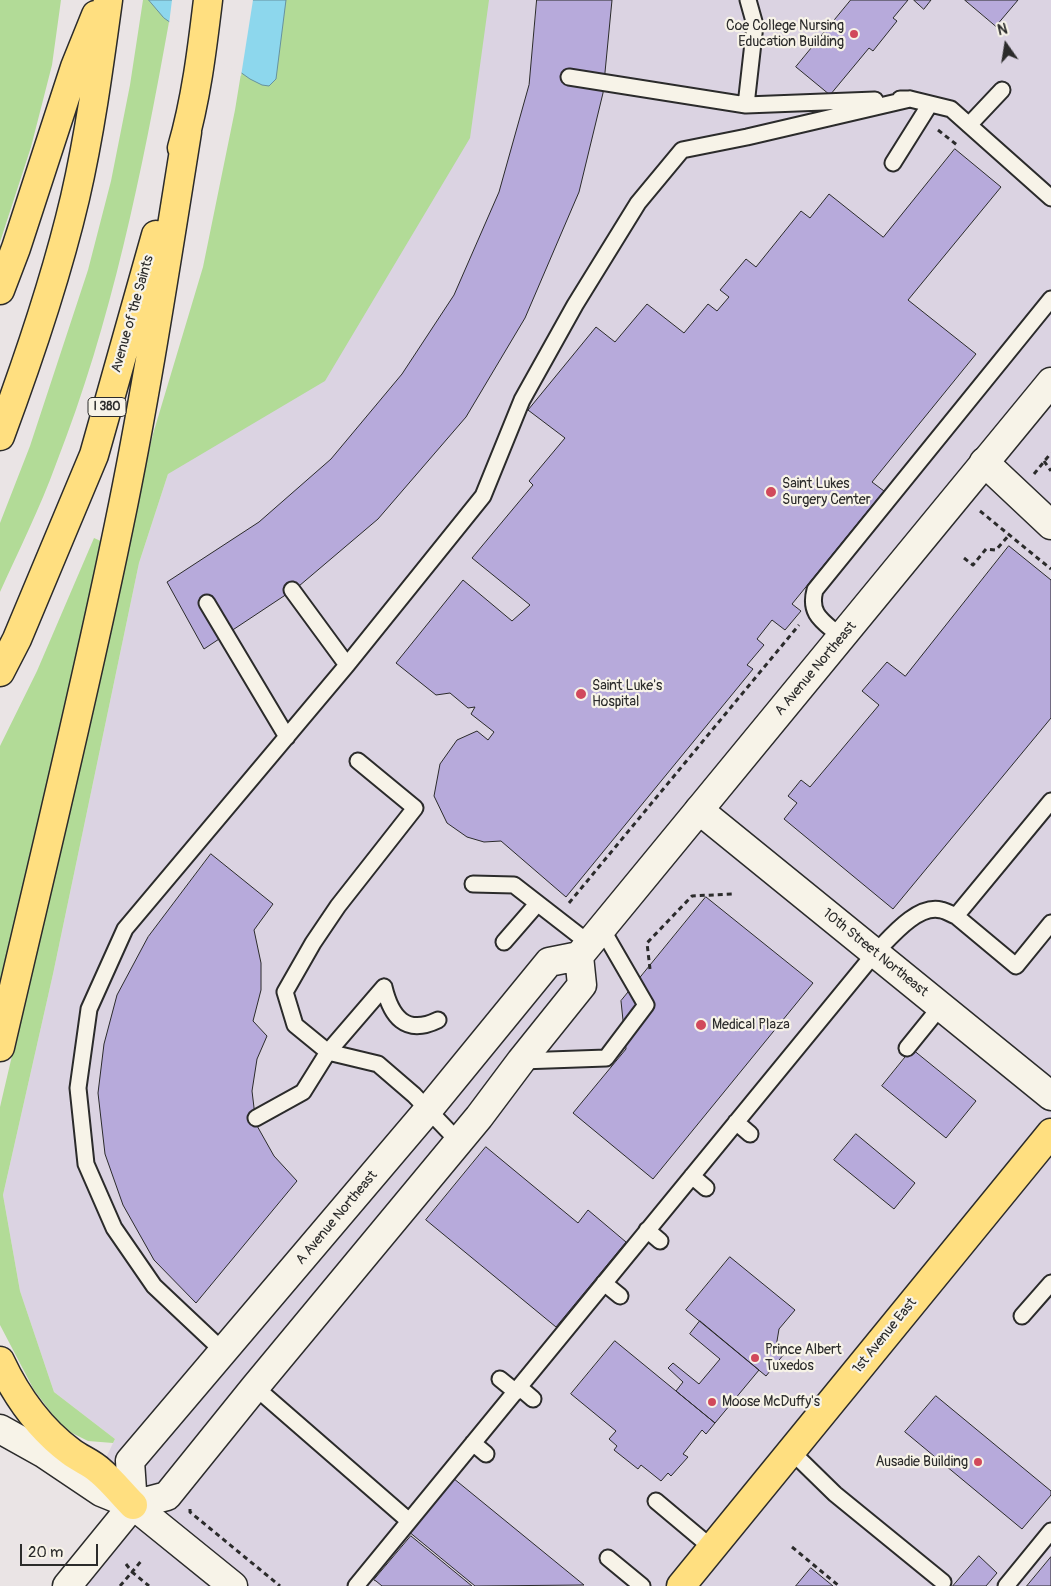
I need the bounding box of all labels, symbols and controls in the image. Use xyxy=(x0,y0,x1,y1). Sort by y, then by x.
place label: Coe College Nursing Education Building xyxy=(726,18,844,50)
north arrow xyxy=(981,20,1031,70)
text: N xyxy=(996,21,1009,39)
marker: Coe College Nursing Education Building xyxy=(848,28,860,40)
street label: Avenue of the Saints xyxy=(108,253,158,375)
road number: I 380 xyxy=(88,398,126,417)
place label: Saint Lukes Surgery Center xyxy=(782,476,871,508)
marker: Saint Lukes Surgery Center xyxy=(764,485,778,499)
street label: A Avenue Northeast xyxy=(772,619,860,719)
place label: Saint Luke's Hospital xyxy=(592,678,662,710)
marker: Saint Luke's Hospital xyxy=(574,687,588,701)
street label: 10th Street Northeast xyxy=(819,905,931,1001)
place label: Medical Plaza xyxy=(712,1017,790,1033)
marker: Medical Plaza xyxy=(694,1018,708,1032)
street label: A Avenue Northeast xyxy=(293,1168,381,1268)
street label: 1st Avenue East xyxy=(849,1295,921,1377)
place label: Prince Albert Tuxedos xyxy=(765,1342,842,1374)
marker: Prince Albert Tuxedos xyxy=(749,1352,761,1364)
place label: Moose McDuffy's xyxy=(722,1394,820,1410)
marker: Moose McDuffy's xyxy=(706,1396,718,1408)
place label: Ausadie Building xyxy=(875,1454,968,1470)
marker: Ausadie Building xyxy=(972,1456,984,1468)
scale bar xyxy=(22,1534,100,1566)
text: 20 m xyxy=(28,1543,63,1562)

